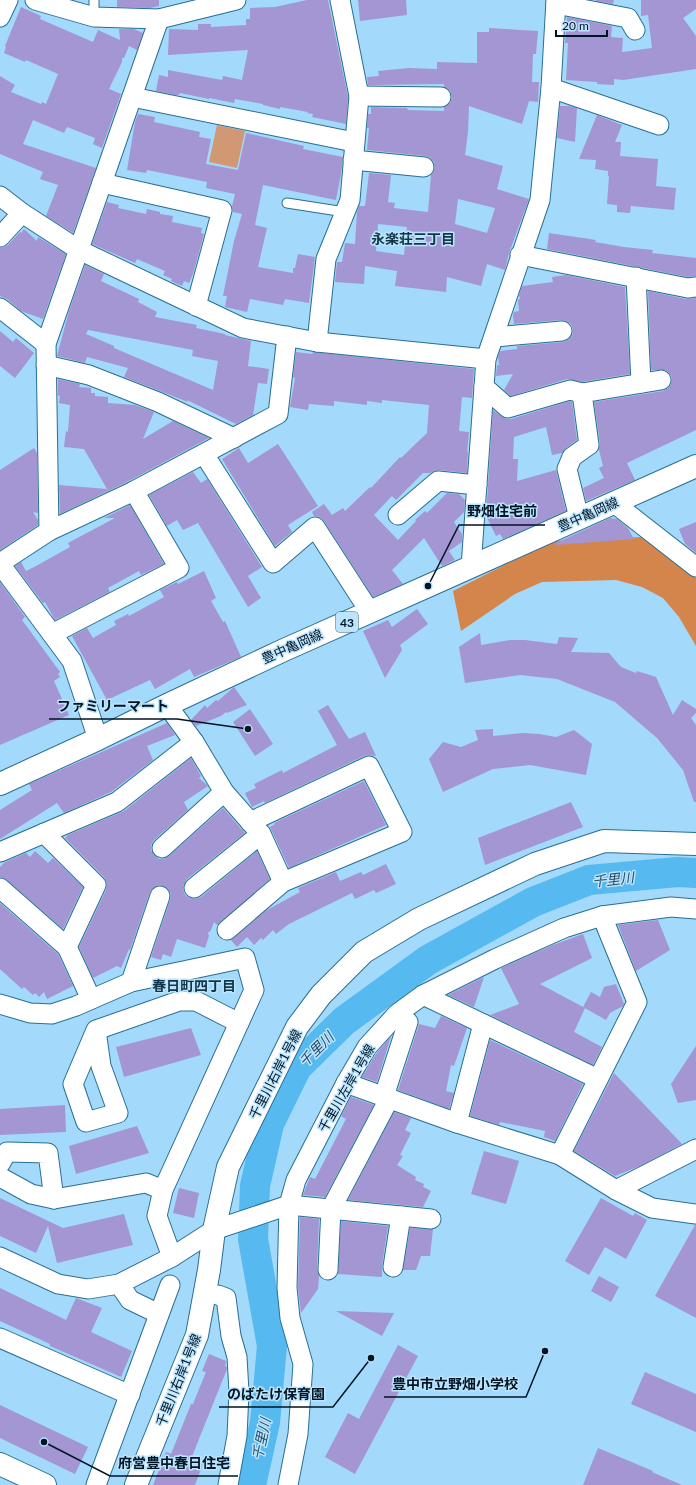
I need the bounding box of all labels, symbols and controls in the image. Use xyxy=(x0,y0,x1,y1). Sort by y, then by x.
scale bar xyxy=(556,12,607,38)
text: 20 m xyxy=(562,18,589,33)
district label: 永楽荘三丁目 xyxy=(371,230,455,247)
street label: 豊中亀岡線 xyxy=(555,493,621,535)
callout: 野畑住宅前 xyxy=(459,499,545,525)
text: 野畑住宅前 xyxy=(467,502,537,519)
road number: 43 xyxy=(336,612,358,632)
street label: 豊中亀岡線 xyxy=(259,625,325,667)
callout: ファミリーマート xyxy=(49,693,177,719)
text: ファミリーマート xyxy=(57,697,169,714)
water label: 千里川 xyxy=(591,868,637,890)
district label: 春日町四丁目 xyxy=(152,977,236,994)
street label: 千里川右岸1号線 xyxy=(246,1026,304,1122)
water label: 千里川 xyxy=(295,1027,338,1070)
street label: 千里川左岸1号線 xyxy=(314,1041,378,1135)
street label: 千里川右岸1号線 xyxy=(152,1331,204,1429)
callout: 豊中市立野畑小学校 xyxy=(384,1371,526,1397)
text: 豊中市立野畑小学校 xyxy=(392,1375,518,1392)
callout: のばたけ保育園 xyxy=(219,1381,333,1407)
text: のばたけ保育園 xyxy=(227,1385,325,1402)
water label: 千里川 xyxy=(248,1415,274,1461)
callout: 府営豊中春日住宅 xyxy=(110,1450,238,1476)
text: 府営豊中春日住宅 xyxy=(118,1454,230,1471)

